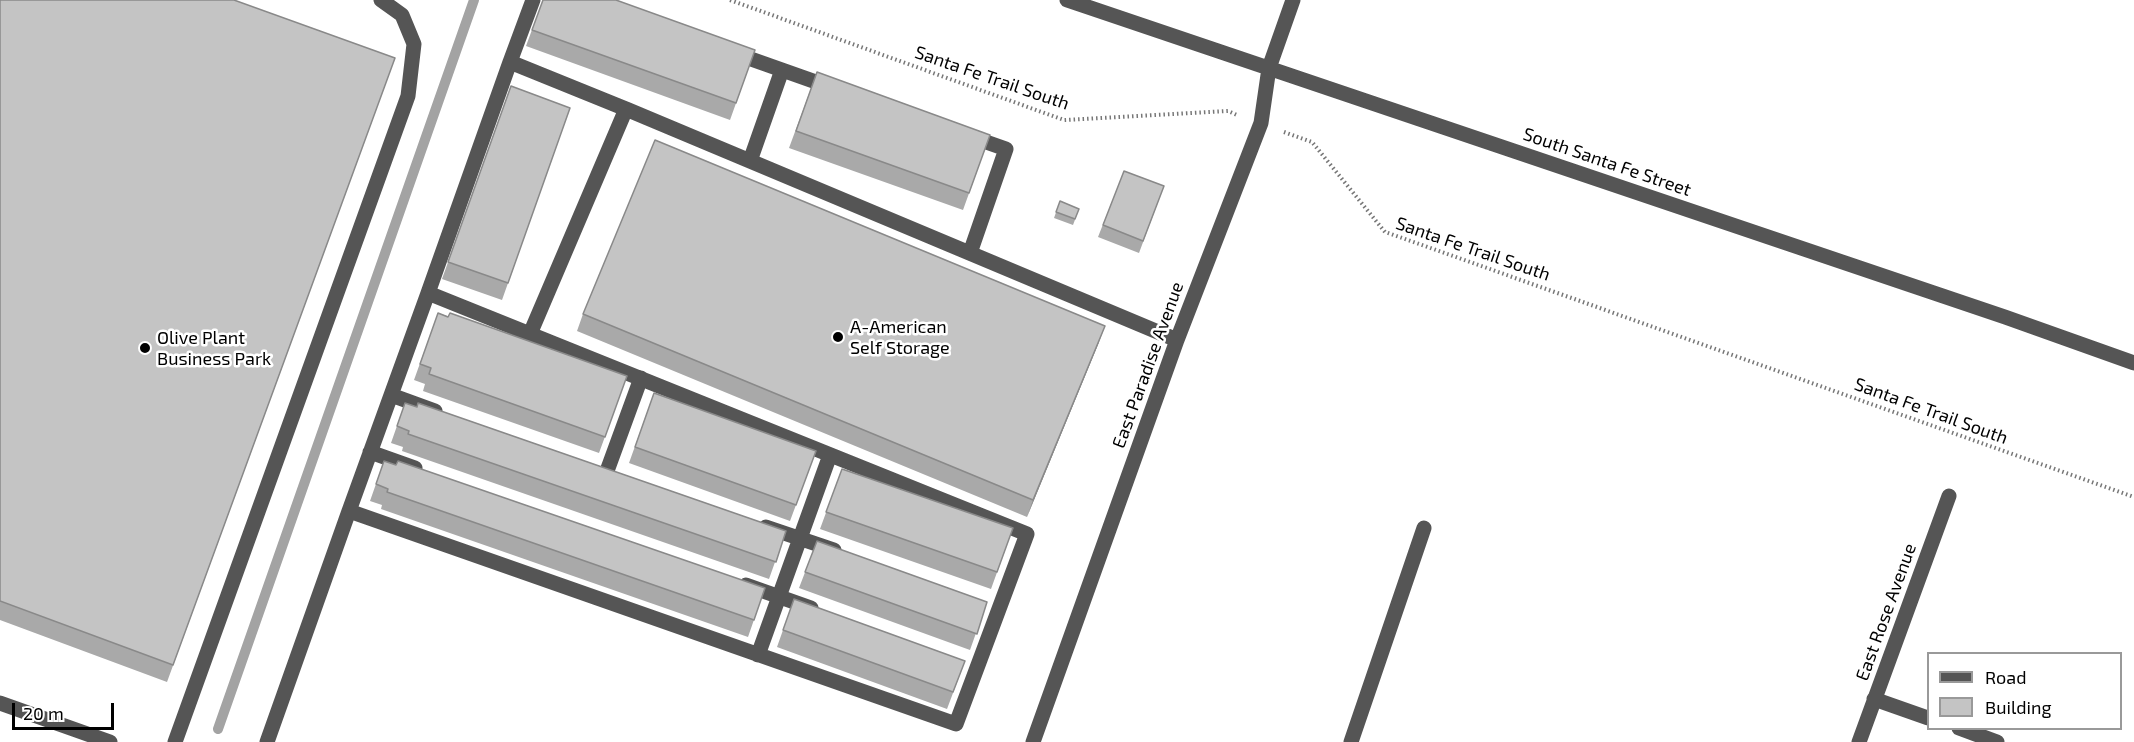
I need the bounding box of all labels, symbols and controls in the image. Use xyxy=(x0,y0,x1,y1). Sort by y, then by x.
street label: Santa Fe Trail South xyxy=(912,41,1072,115)
street label: South Santa Fe Street xyxy=(1520,123,1694,201)
street label: Santa Fe Trail South xyxy=(1393,212,1553,286)
street label: East Paradise Avenue xyxy=(1108,279,1188,451)
place label: A-American Self Storage xyxy=(850,316,950,358)
place label: Olive Plant Business Park xyxy=(157,327,271,370)
marker: A-American Self Storage xyxy=(831,330,845,344)
marker: Olive Plant Business Park xyxy=(138,341,152,355)
street label: Santa Fe Trail South xyxy=(1851,373,2011,449)
street label: East Rose Avenue xyxy=(1851,540,1921,684)
legend xyxy=(1927,652,2122,730)
text: Road xyxy=(1985,666,2026,688)
scale bar xyxy=(15,691,117,729)
text: Building xyxy=(1985,696,2052,718)
text: 20 m xyxy=(23,702,64,724)

